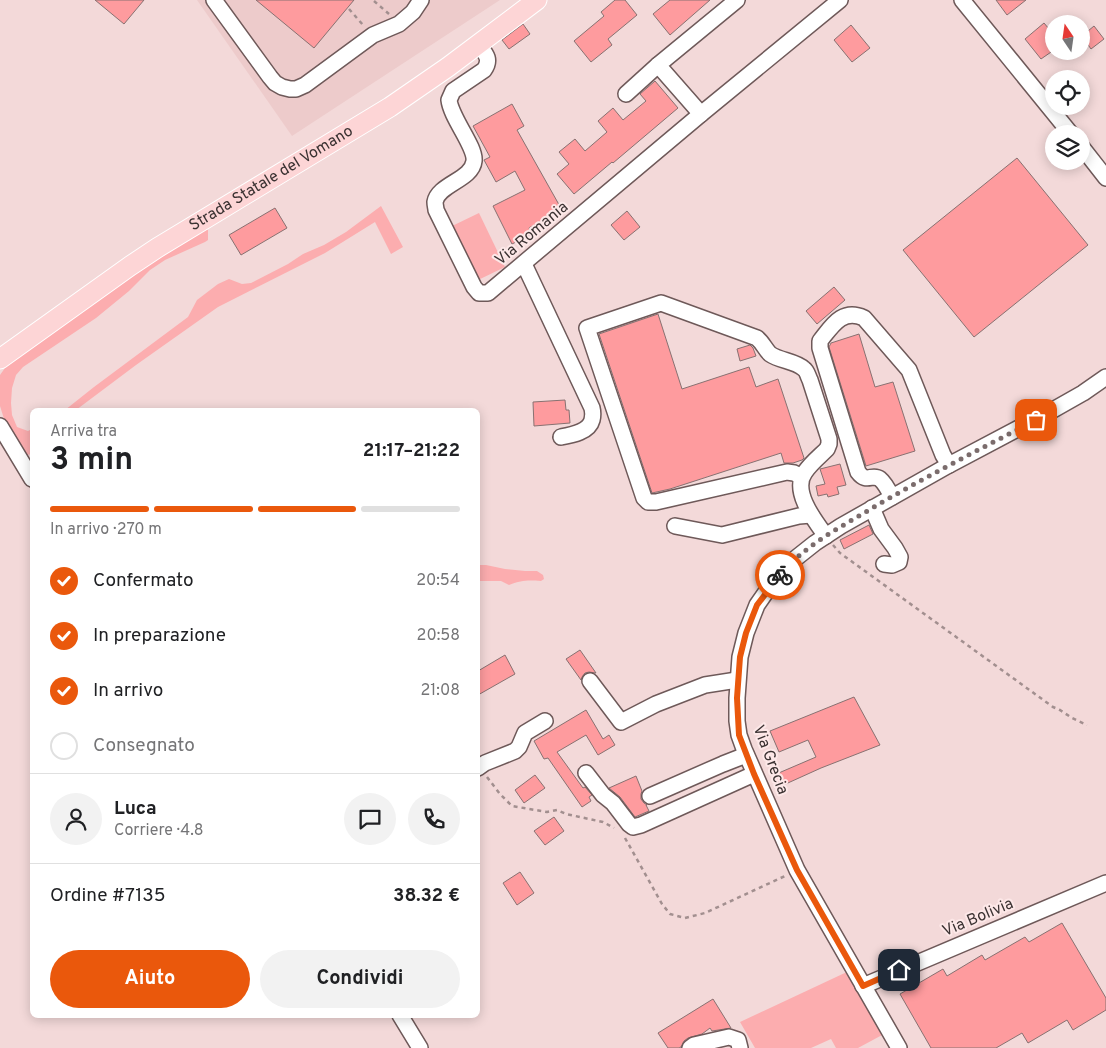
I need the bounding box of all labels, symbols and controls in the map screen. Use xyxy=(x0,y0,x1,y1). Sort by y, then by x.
north arrow xyxy=(1045,15,1090,60)
map controls xyxy=(1045,15,1090,170)
button: locate xyxy=(1045,70,1090,115)
street label: Strada Statale del Vomano xyxy=(186,121,357,236)
button: layers xyxy=(1045,125,1090,170)
street label: Via Romania xyxy=(491,198,573,270)
pin xyxy=(1015,399,1057,441)
icon: bag xyxy=(1022,406,1050,434)
text: Arriva tra xyxy=(50,422,117,442)
text: 21:17–21:22 xyxy=(363,439,460,463)
text: 3 min xyxy=(50,441,133,481)
text: In arrivo · 270 m xyxy=(50,520,162,540)
courier xyxy=(755,550,805,600)
icon: bike xyxy=(766,561,794,589)
icon: check xyxy=(50,567,78,595)
text: Confermato xyxy=(93,569,194,593)
text: 20:54 xyxy=(416,571,460,591)
icon: check xyxy=(50,622,78,650)
text: In preparazione xyxy=(93,624,226,648)
text: 20:58 xyxy=(417,626,460,646)
icon: check xyxy=(50,677,78,705)
text: In arrivo xyxy=(93,679,163,703)
text: 21:08 xyxy=(421,681,460,701)
street label: Via Grecia xyxy=(748,722,792,798)
text: Consegnato xyxy=(93,734,195,758)
button: person xyxy=(50,793,102,845)
button: chat xyxy=(344,793,396,845)
button: phone xyxy=(408,793,460,845)
text: Luca xyxy=(114,797,157,821)
text: Corriere · 4.8 xyxy=(114,821,204,841)
text: Ordine #7135 xyxy=(50,884,166,908)
text: 38.32 € xyxy=(393,884,460,908)
street label: Via Bolivia xyxy=(939,894,1017,942)
pin xyxy=(878,949,920,991)
button: Aiuto xyxy=(50,950,250,1008)
button: Condividi xyxy=(260,950,460,1008)
icon: home xyxy=(885,956,913,984)

